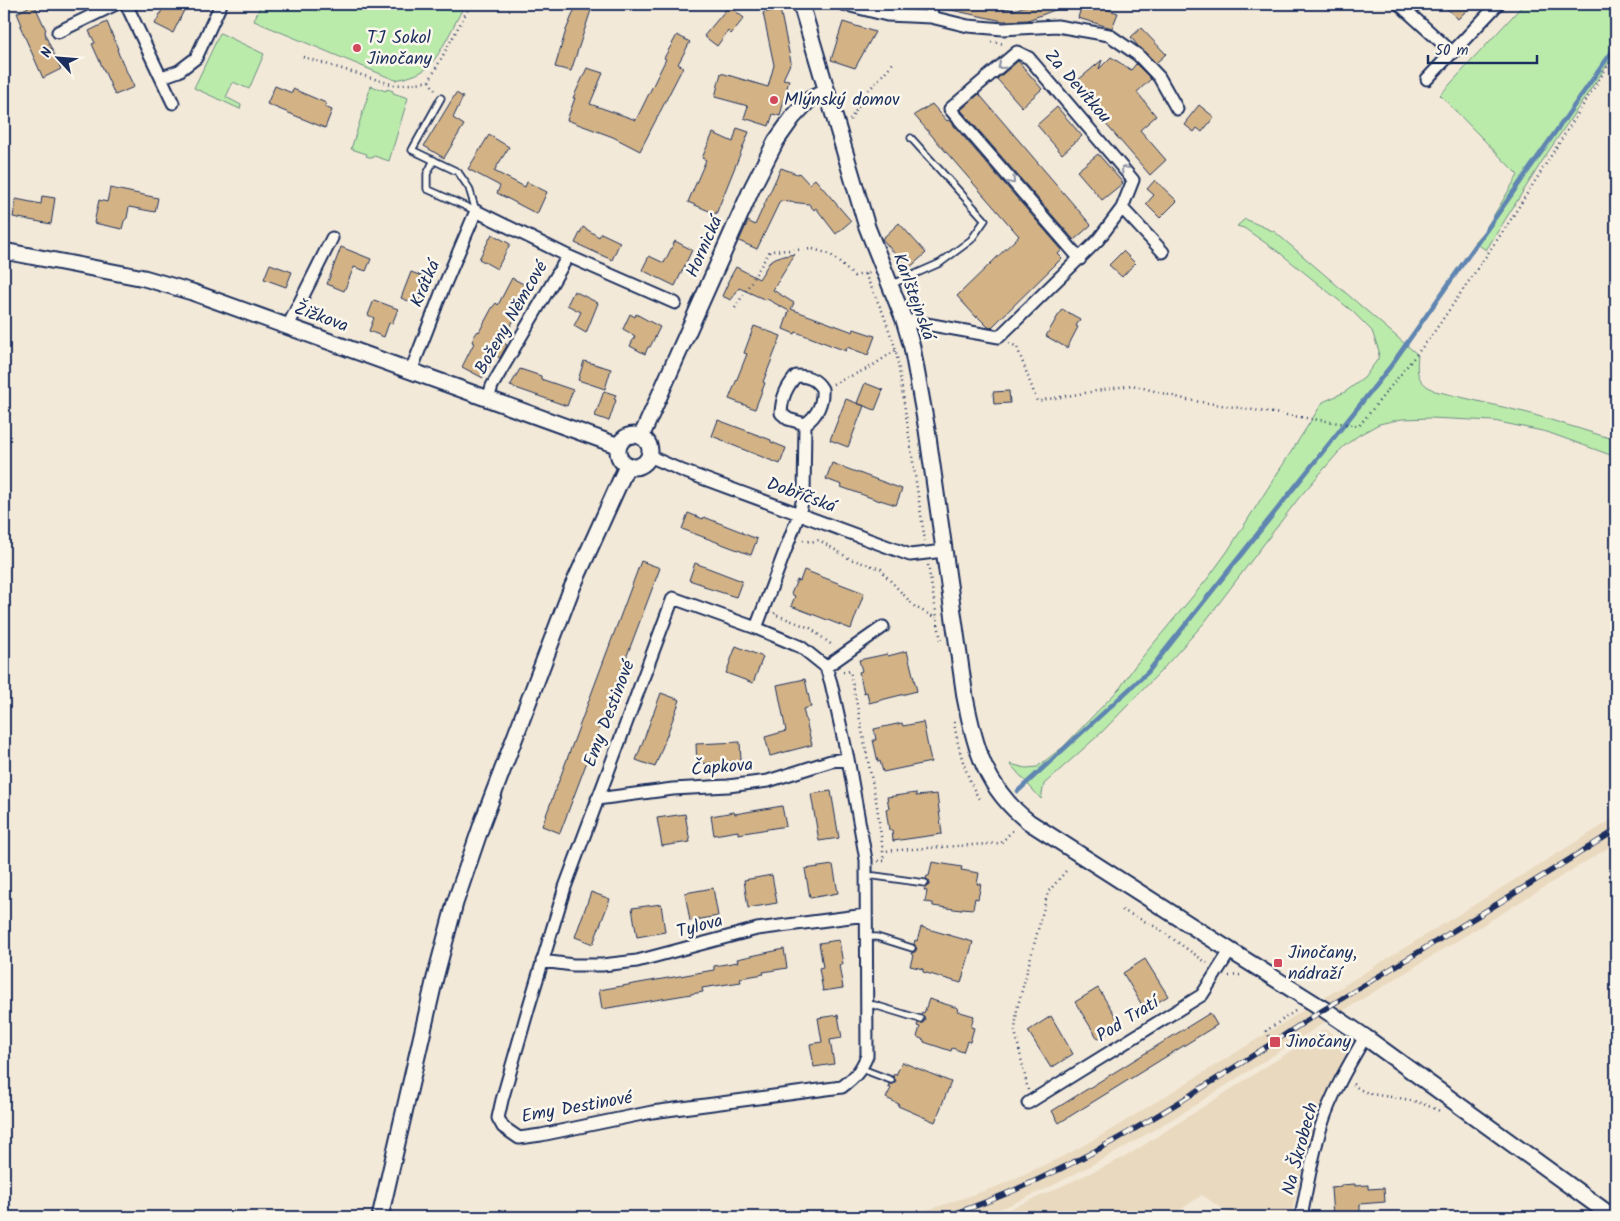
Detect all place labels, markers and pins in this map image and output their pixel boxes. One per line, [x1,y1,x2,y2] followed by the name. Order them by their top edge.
[367,24,433,74] place label: TJ Sokol Jinočany
[351,42,363,54] marker: TJ Sokol Jinočany
[784,86,900,115] place label: Mlýnský domov
[768,94,780,106] marker: Mlýnský domov
[1288,939,1357,989] place label: Jinočany, nádraží
[1272,957,1284,969] marker: Jinočany, nádraží
[1286,1028,1352,1057] place label: Jinočany
[1268,1035,1282,1049] marker: Jinočany

